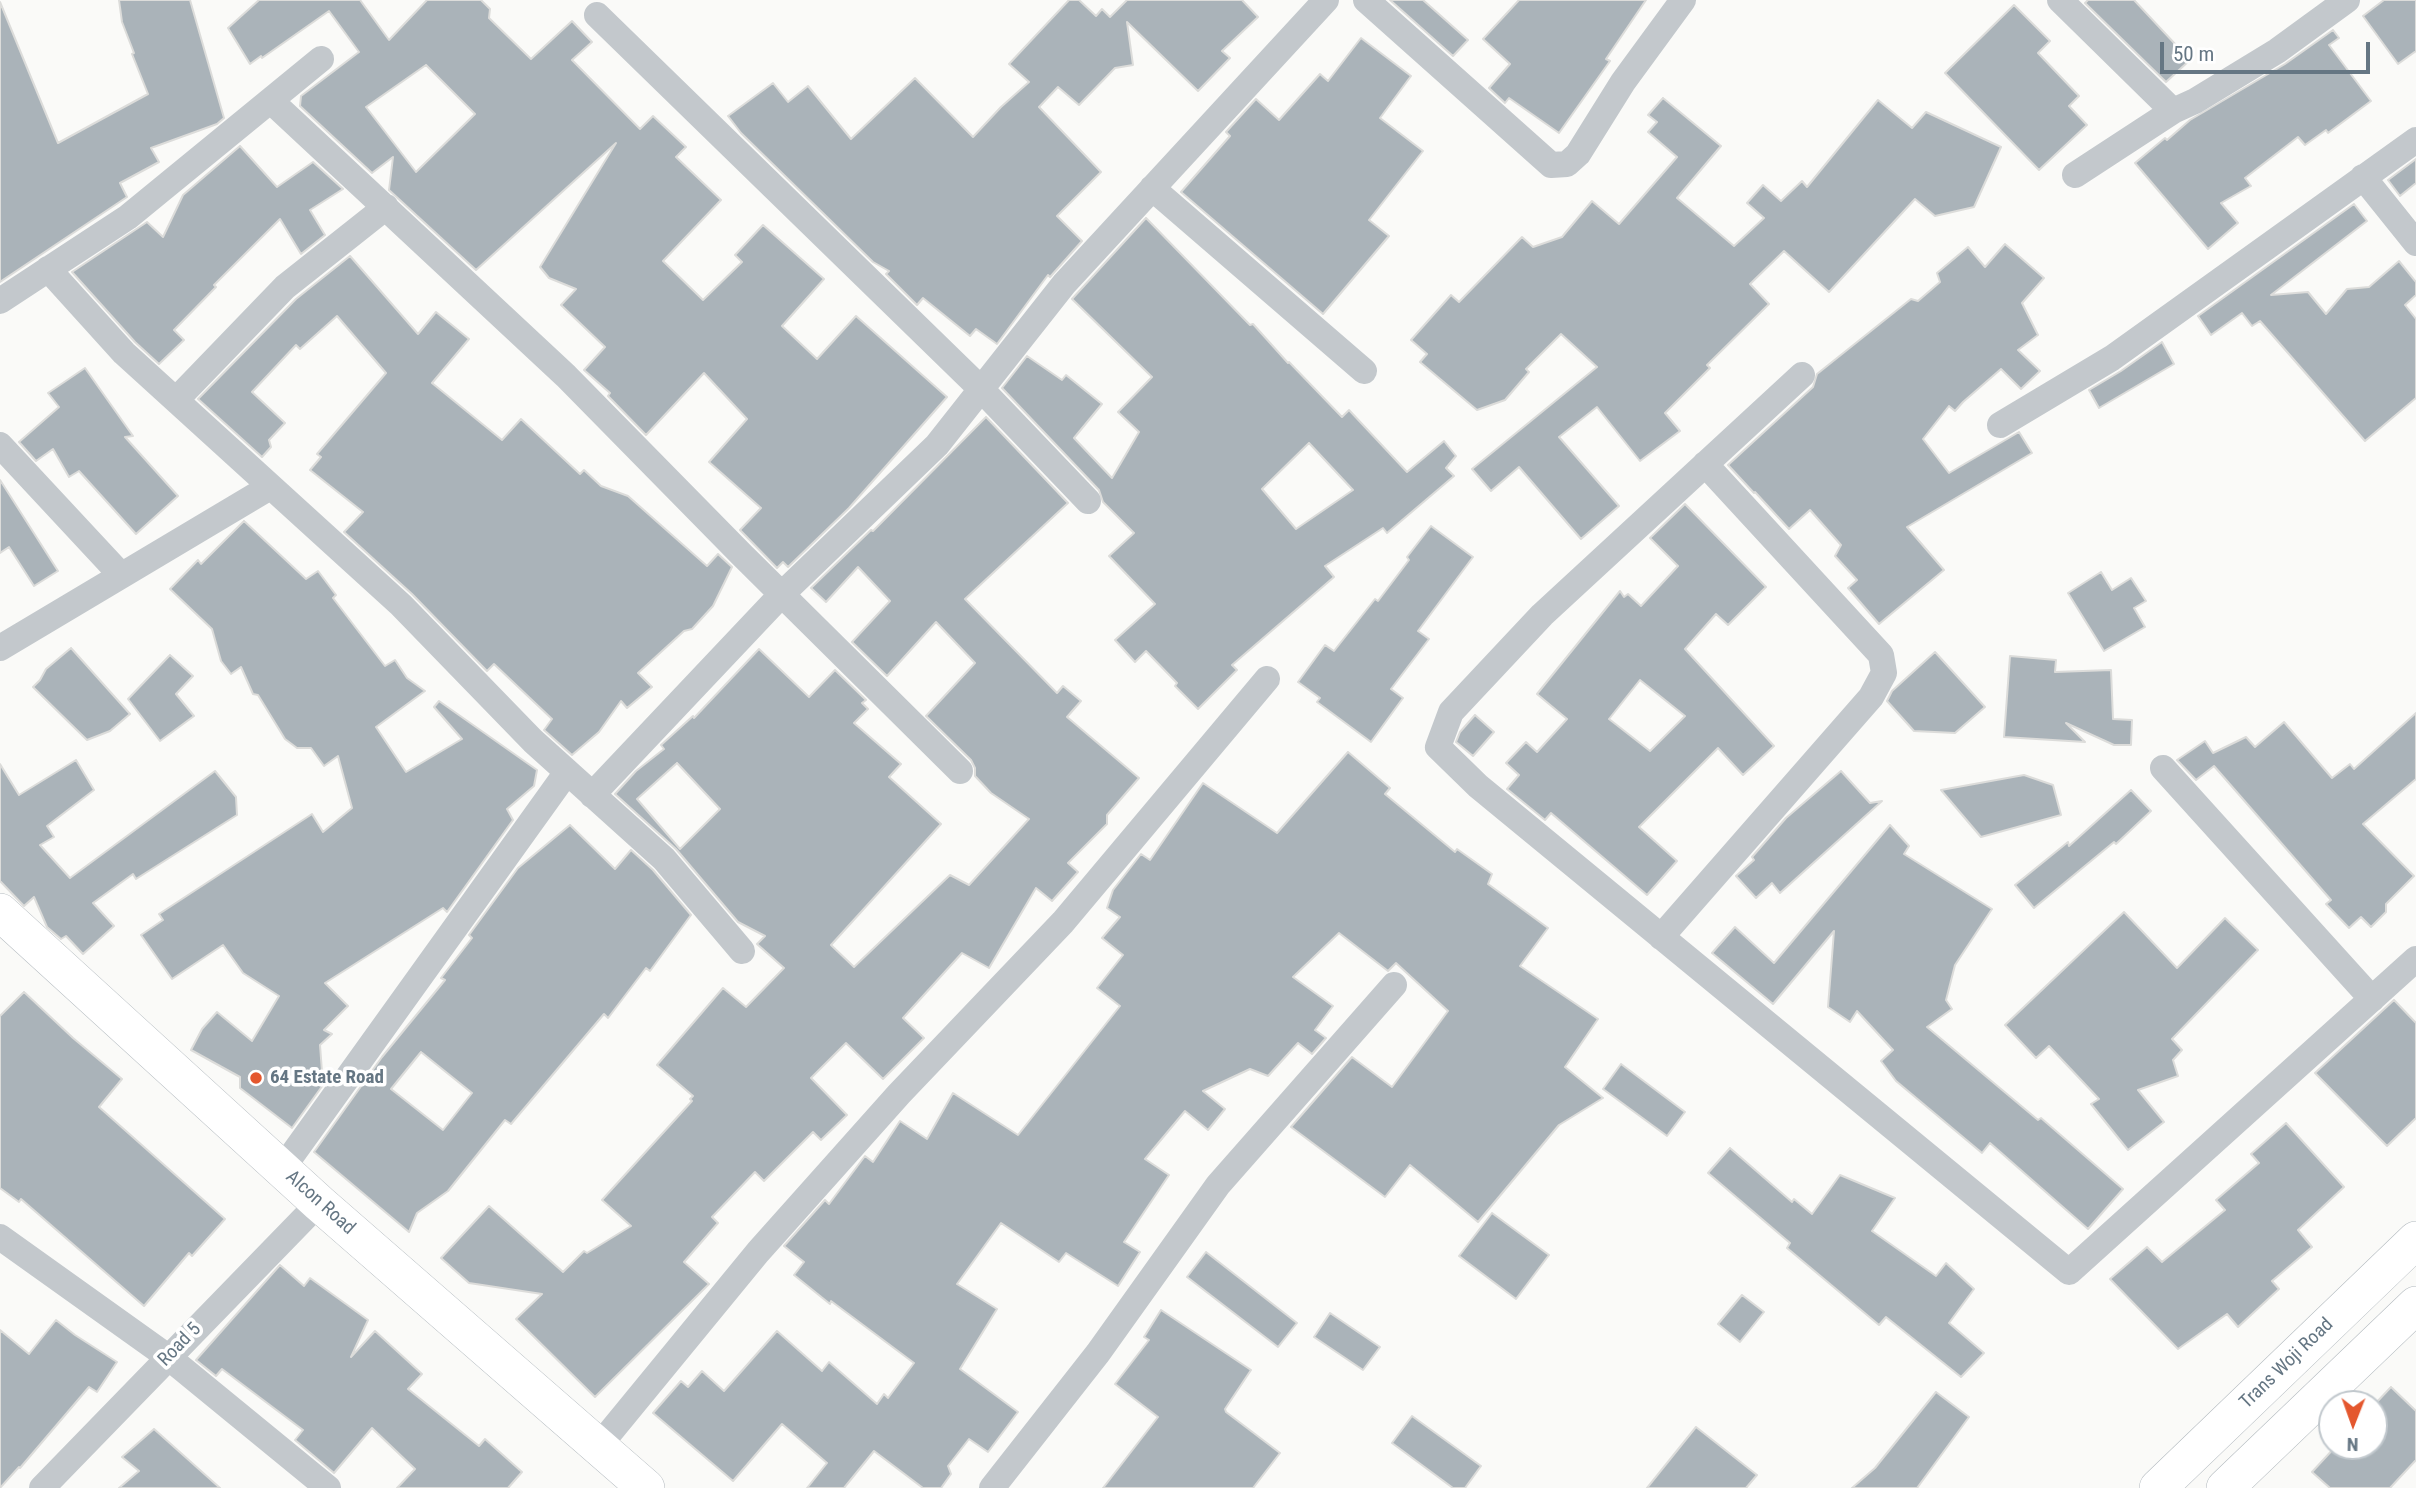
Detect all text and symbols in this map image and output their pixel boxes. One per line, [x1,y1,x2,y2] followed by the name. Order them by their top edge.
[2164,28,2374,72] scale bar
[2173,42,2214,66] text: 50 m
[270,1067,384,1089] place label: 64 Estate Road
[248,1070,264,1086] marker: 64 Estate Road
[281,1166,359,1240] street label: Alcon Road
[2236,1314,2338,1414] street label: Trans Woji Road
[154,1318,206,1372] street label: Road 5
[2318,1390,2388,1460] north arrow
[2347,1433,2359,1456] text: N

